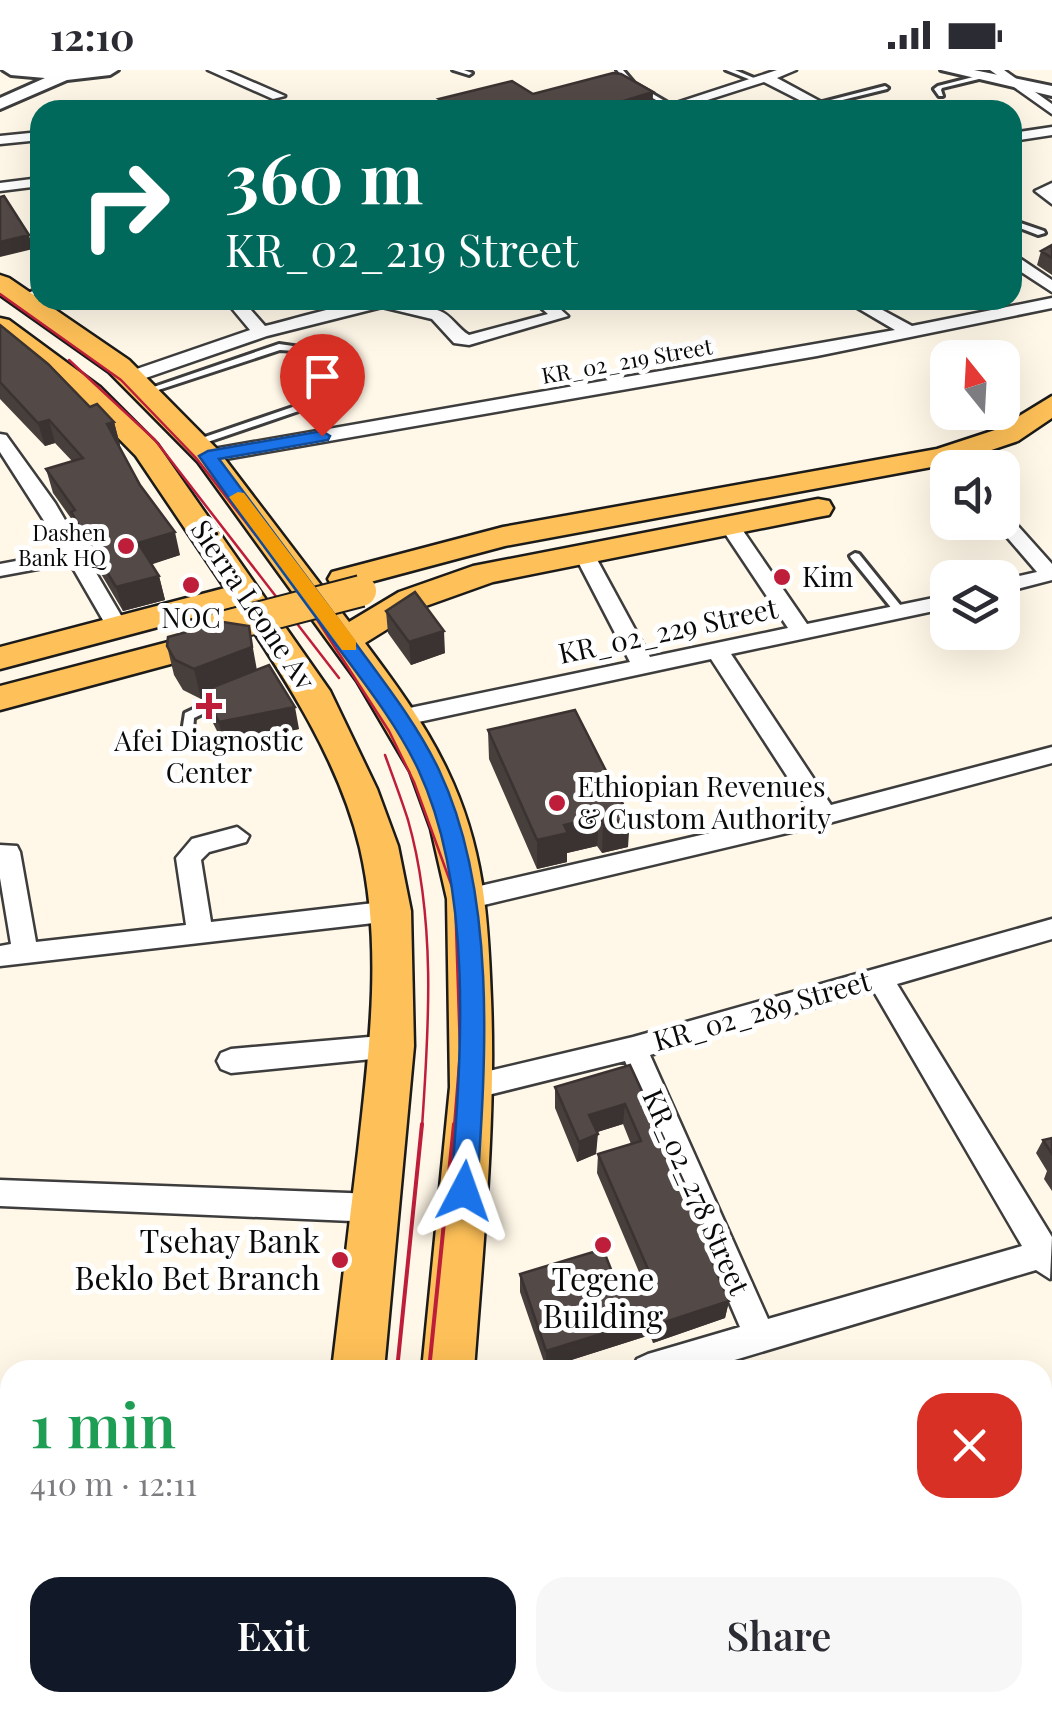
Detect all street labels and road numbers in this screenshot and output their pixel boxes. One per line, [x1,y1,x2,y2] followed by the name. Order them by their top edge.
[539,330,716,390] street label: KR_02_219 Street
[184,512,325,697] street label: Sierra Leone Av
[555,588,782,671] street label: KR_02_229 Street
[649,961,875,1058] street label: KR_02_289 Street
[635,1083,760,1301] street label: KR_02_278 Street

